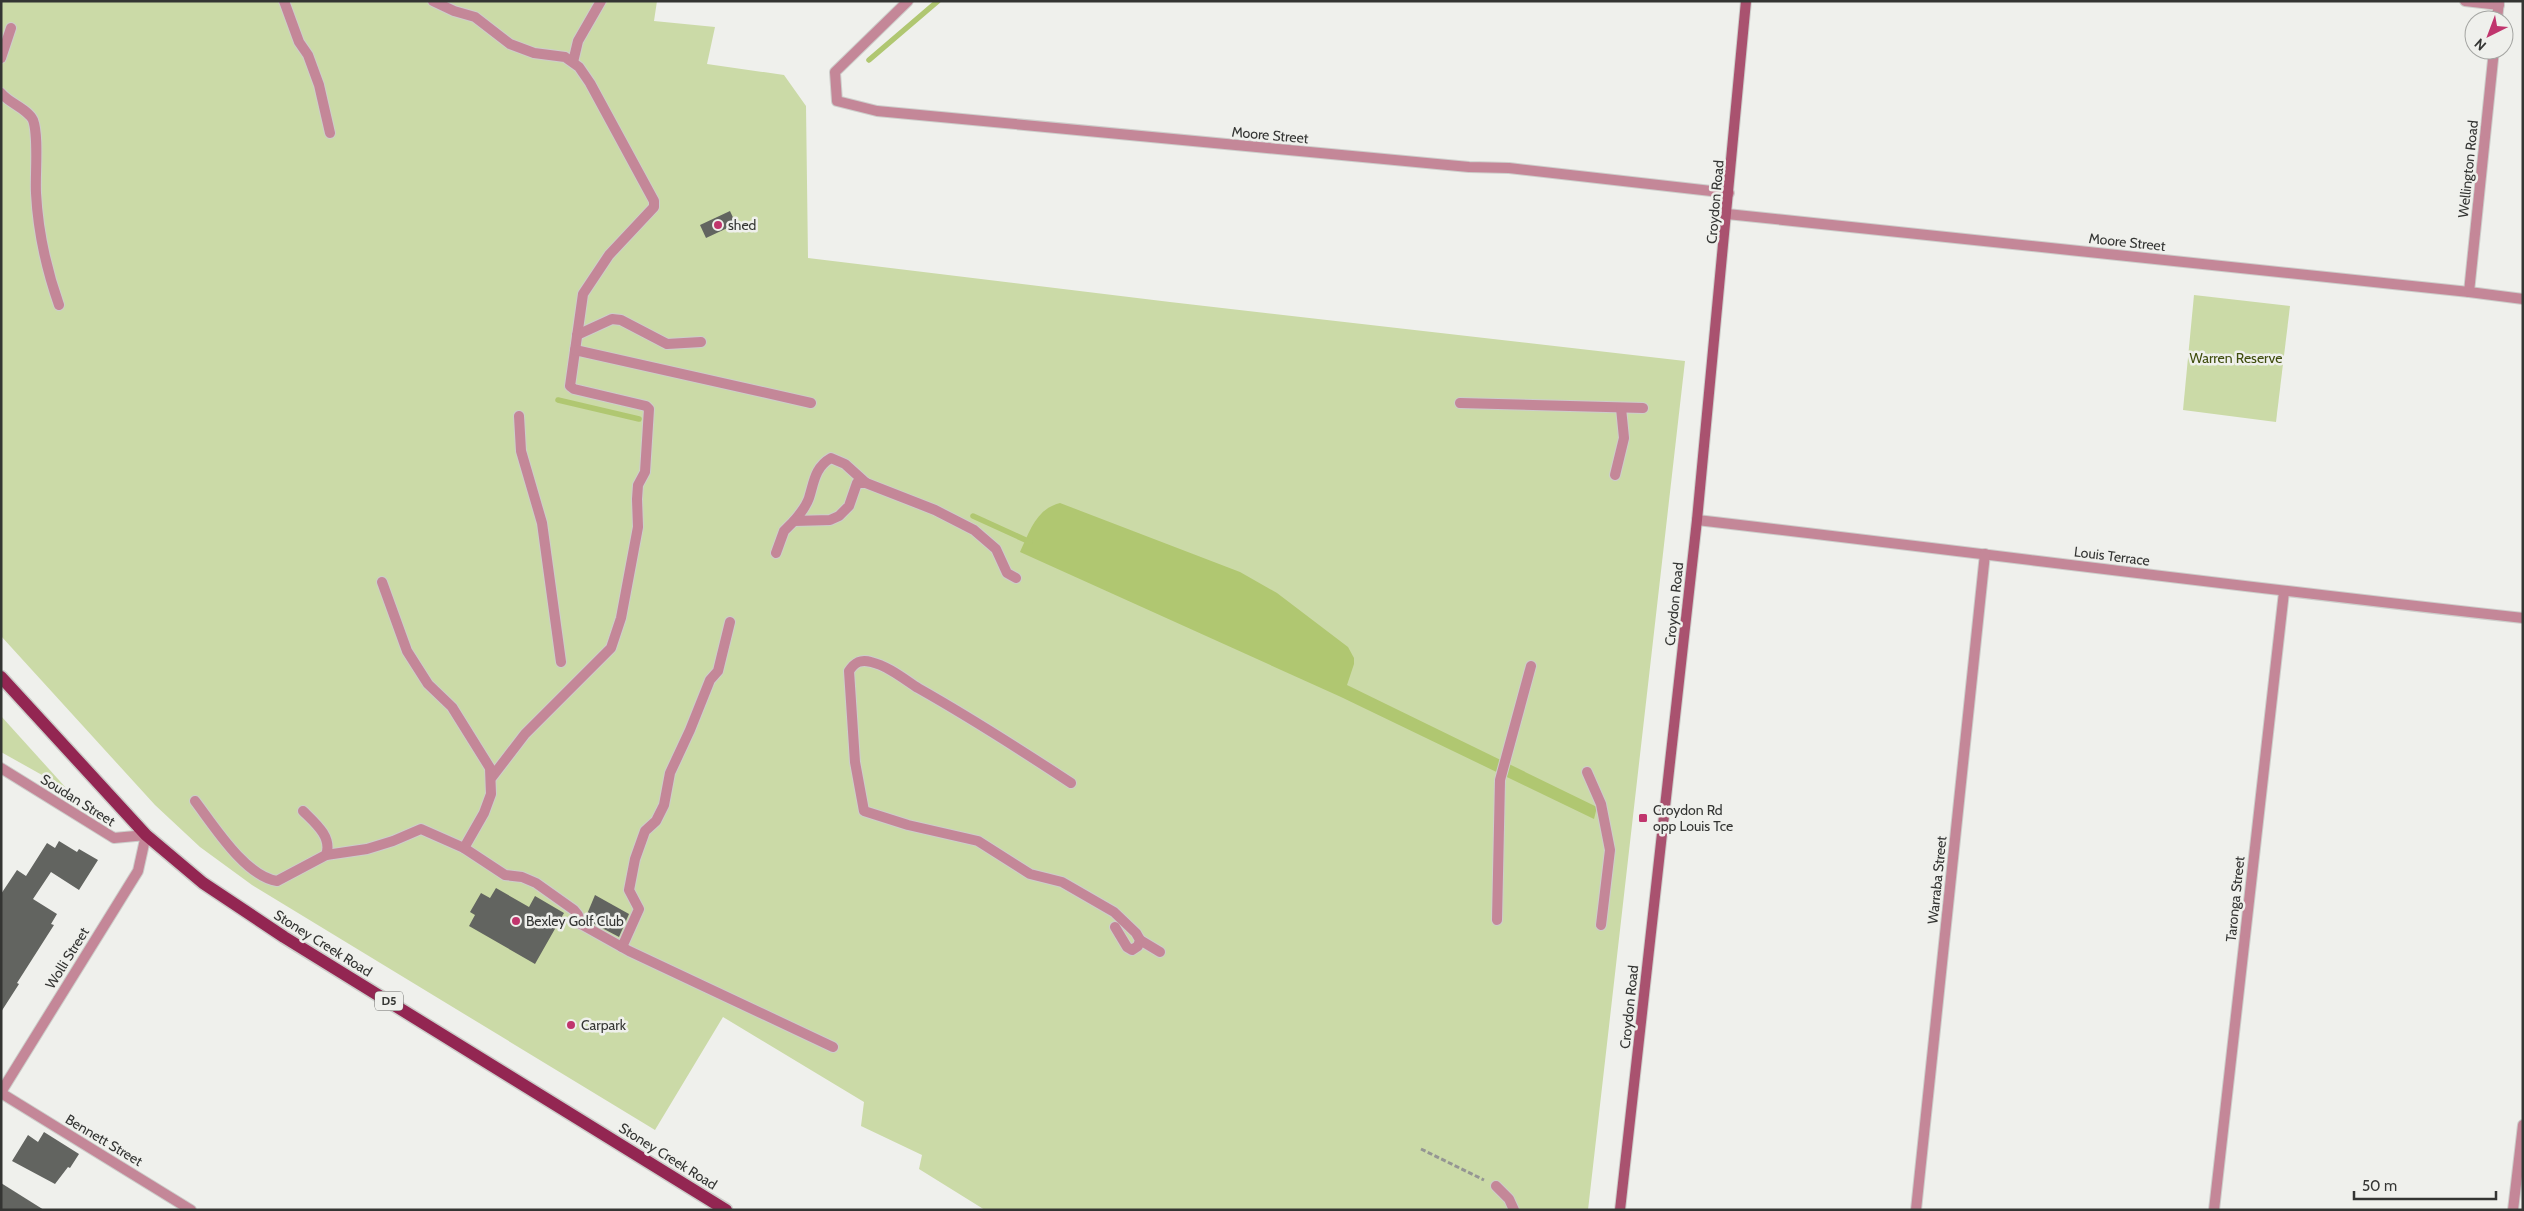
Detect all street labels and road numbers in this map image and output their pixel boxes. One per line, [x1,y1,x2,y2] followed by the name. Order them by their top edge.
[2454,119,2482,219] street label: Wellington Road
[1231,123,1309,147] street label: Moore Street
[1702,159,1728,245] street label: Croydon Road
[2088,229,2167,255] street label: Moore Street
[2073,542,2151,570] street label: Louis Terrace
[1661,561,1687,647] street label: Croydon Road
[37,770,119,830] street label: Soudan Street
[1923,835,1951,925] street label: Warraba Street
[2222,855,2248,943] street label: Taronga Street
[271,906,375,980] street label: Stoney Creek Road
[41,924,93,992] street label: Wolli Street
[1616,964,1642,1050] street label: Croydon Road
[375,991,403,1010] road number: D5
[62,1110,146,1170] street label: Bennett Street
[616,1119,720,1193] street label: Stoney Creek Road

